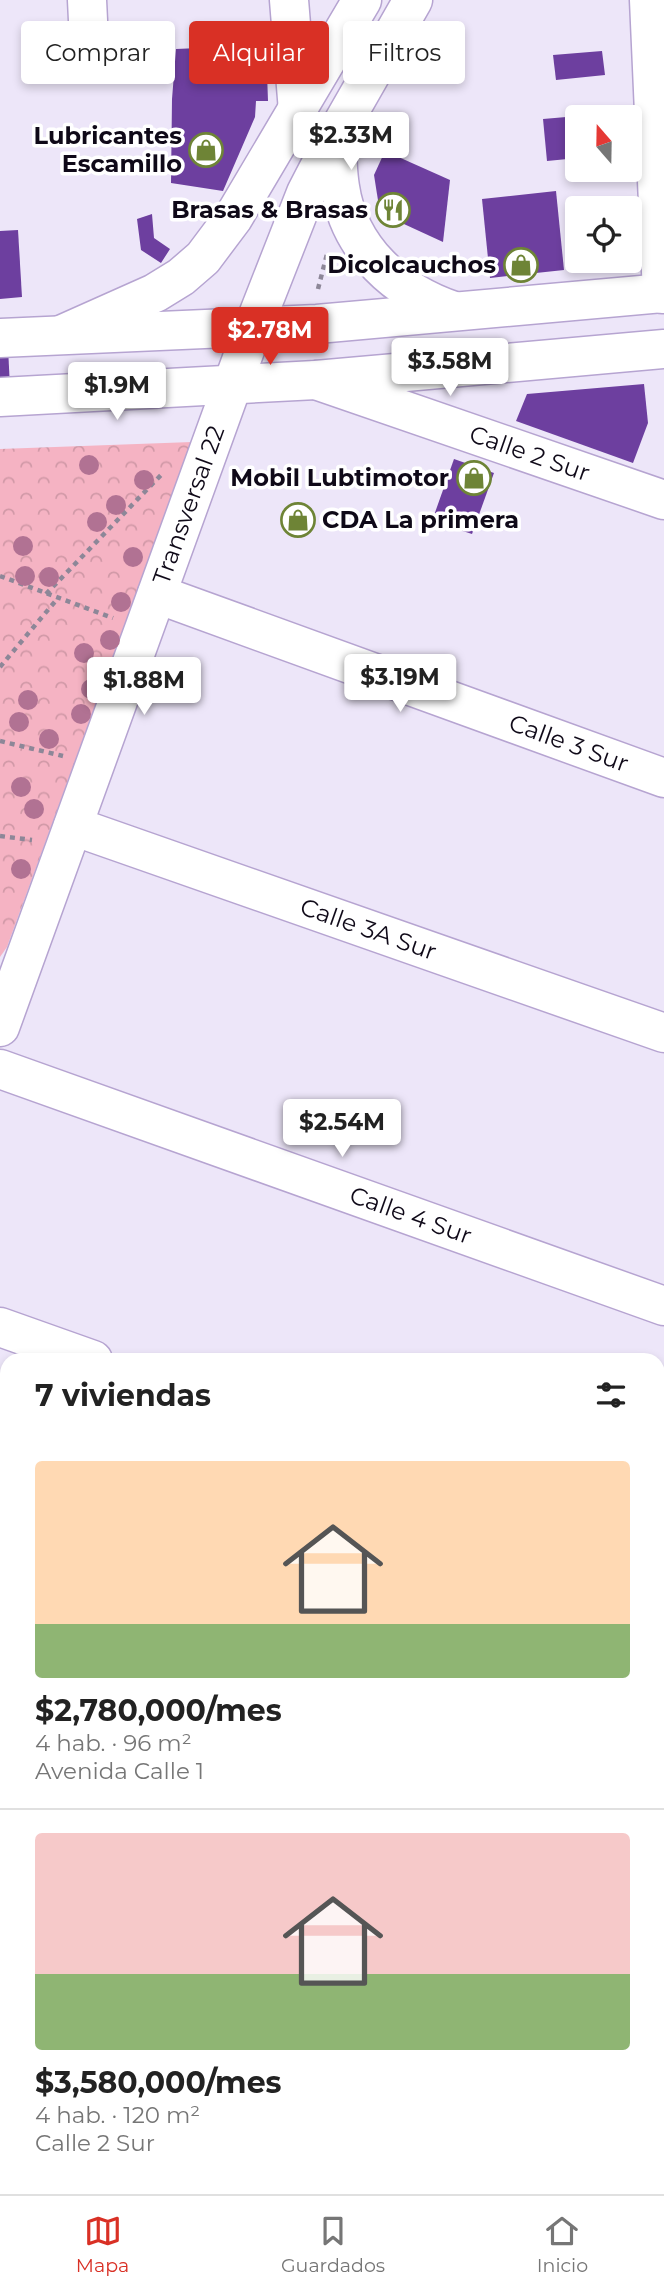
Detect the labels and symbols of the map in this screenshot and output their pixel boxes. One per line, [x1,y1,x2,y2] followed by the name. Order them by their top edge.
[565,105,642,182] north arrow
[294,113,408,172] pin: $2.33M
[34,121,182,178] place label: Lubricantes Escamillo
[187,131,225,169] shop icon: Lubricantes Escamillo
[374,191,412,229] restaurant icon: Brasas & Brasas
[171,195,368,224] place label: Brasas & Brasas
[502,246,540,284] shop icon: Dicolcauchos
[327,250,496,279] place label: Dicolcauchos
[213,308,327,367] pin: $2.78M
[393,338,507,398] pin: $3.58M
[68,362,166,422] pin: $1.9M
[466,419,594,487] street label: Calle 2 Sur
[146,422,230,588] street label: Transversal 22
[455,459,493,497] shop icon: Mobil Lubtimotor
[230,463,449,492] place label: Mobil Lubtimotor
[279,501,317,539] shop icon: CDA La primera
[322,505,519,534] place label: CDA La primera
[343,654,457,714] pin: $3.19M
[87,658,201,717] pin: $1.88M
[505,708,633,778] street label: Calle 3 Sur
[297,892,441,966] street label: Calle 3A Sur
[285,1100,399,1159] pin: $2.54M
[346,1180,476,1250] street label: Calle 4 Sur

